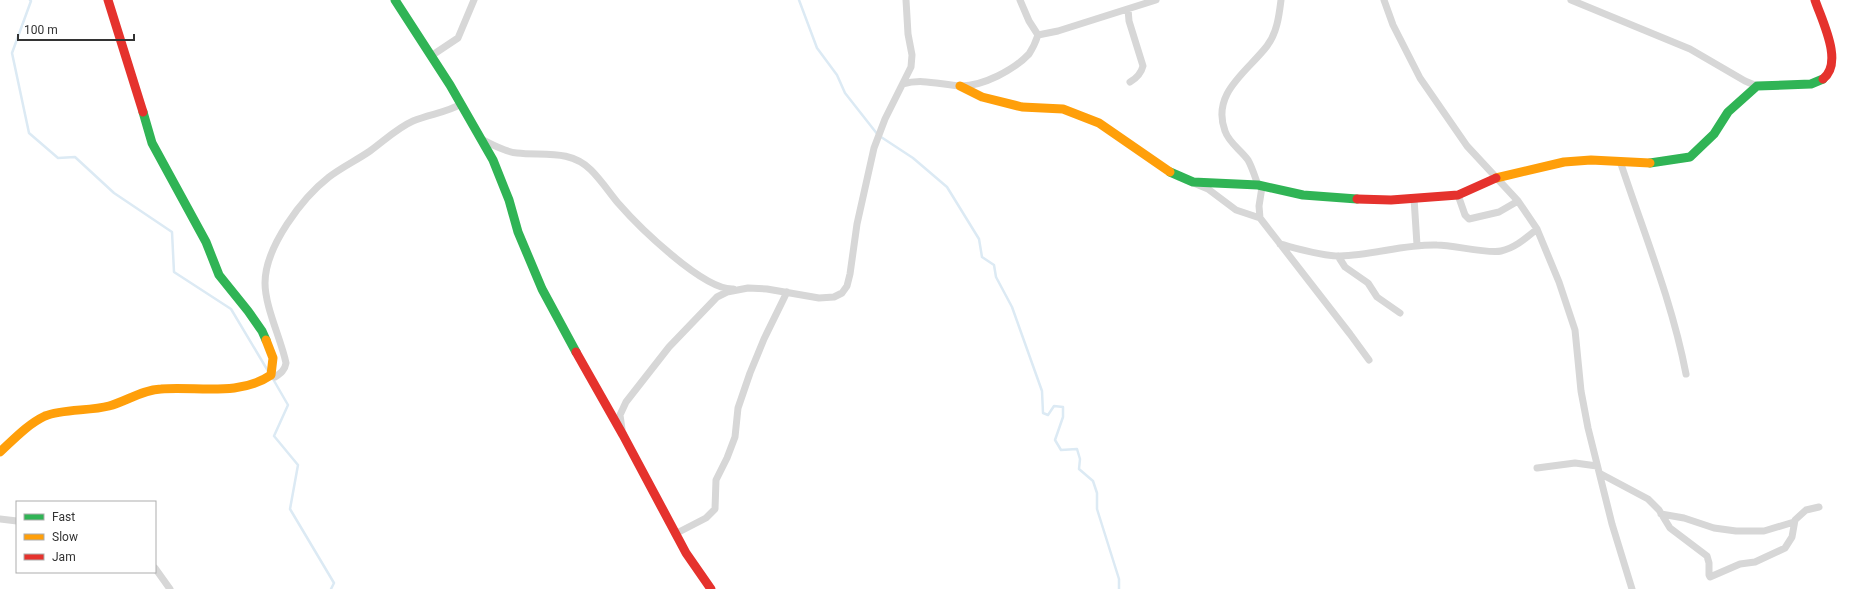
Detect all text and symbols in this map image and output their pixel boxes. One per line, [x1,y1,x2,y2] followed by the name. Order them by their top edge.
[18,16,134,42] scale bar
[24,23,58,37] text: 100 m
[16,501,156,573] legend
[52,510,75,524] text: Fast
[52,530,78,544] text: Slow
[52,550,76,564] text: Jam

